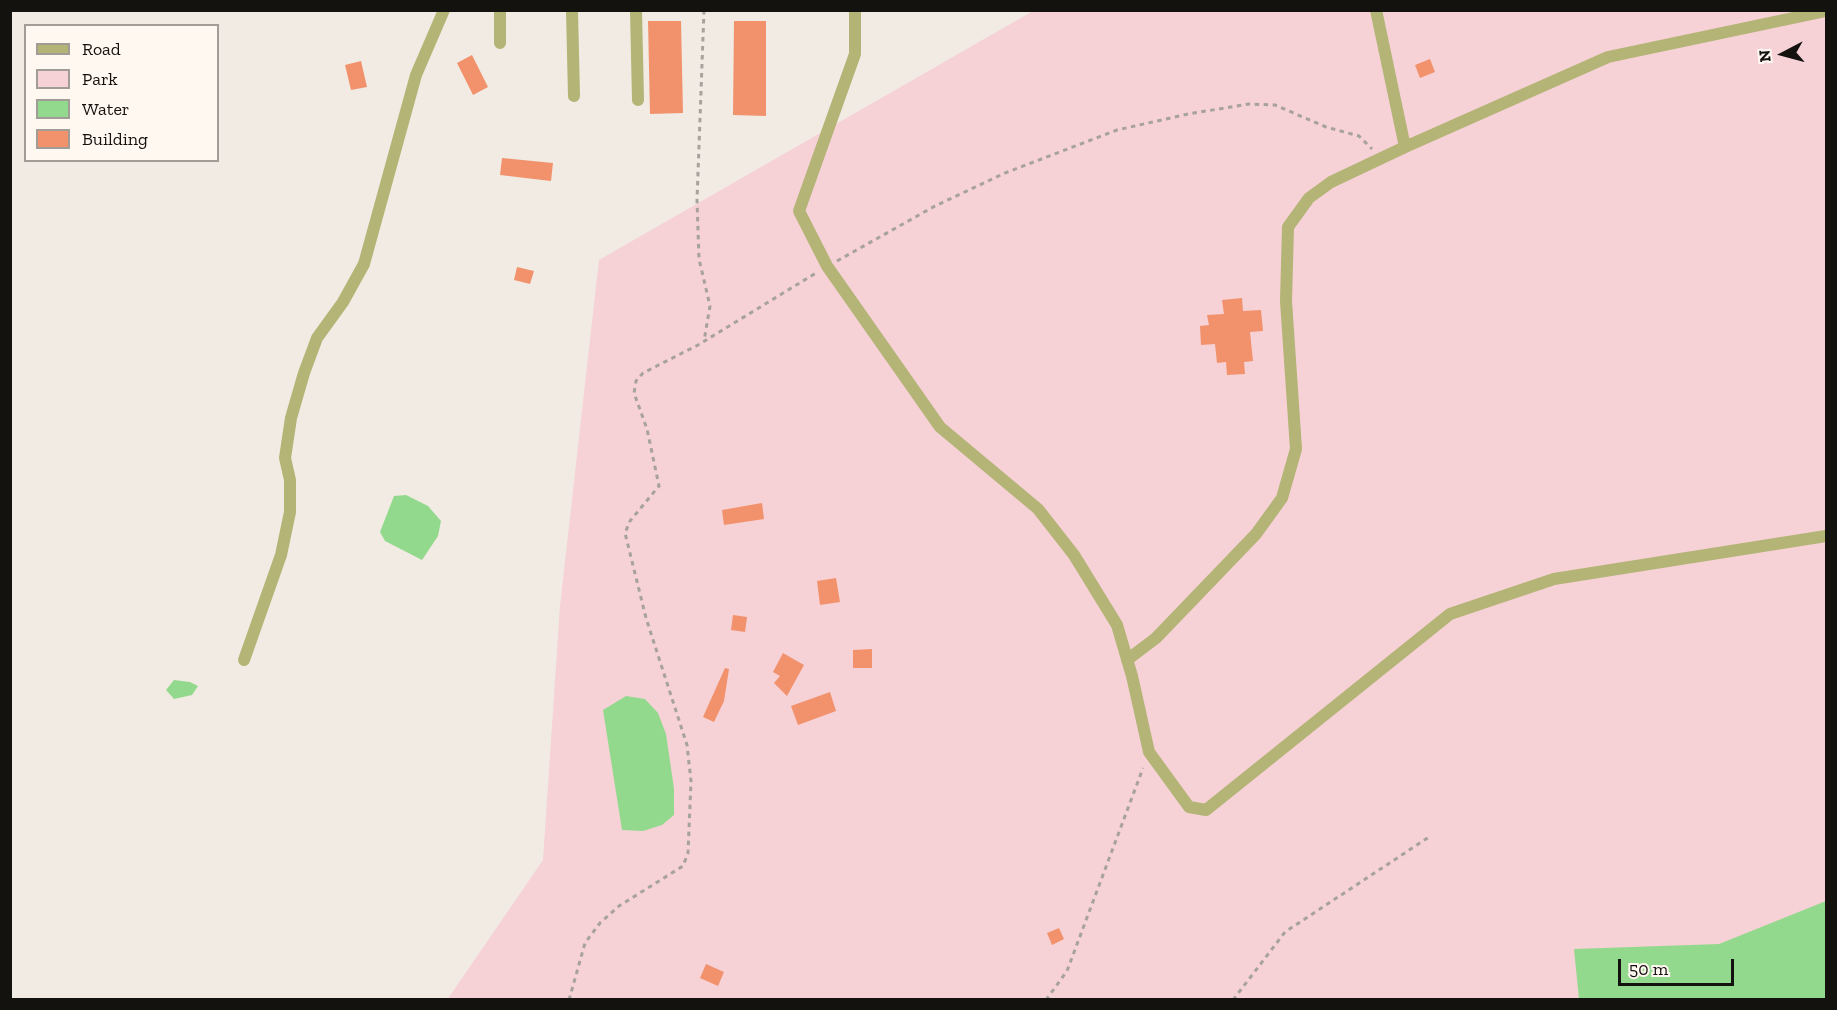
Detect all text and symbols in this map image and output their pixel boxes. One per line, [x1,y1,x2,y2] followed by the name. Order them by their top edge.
[24,24,219,162] legend
[1753,24,1813,84] north arrow
[82,38,121,60] text: Road
[1755,49,1775,63] text: N
[82,68,118,90] text: Park
[82,98,129,120] text: Water
[82,128,148,150] text: Building
[1621,947,1736,985] scale bar
[1629,958,1668,980] text: 50 m

